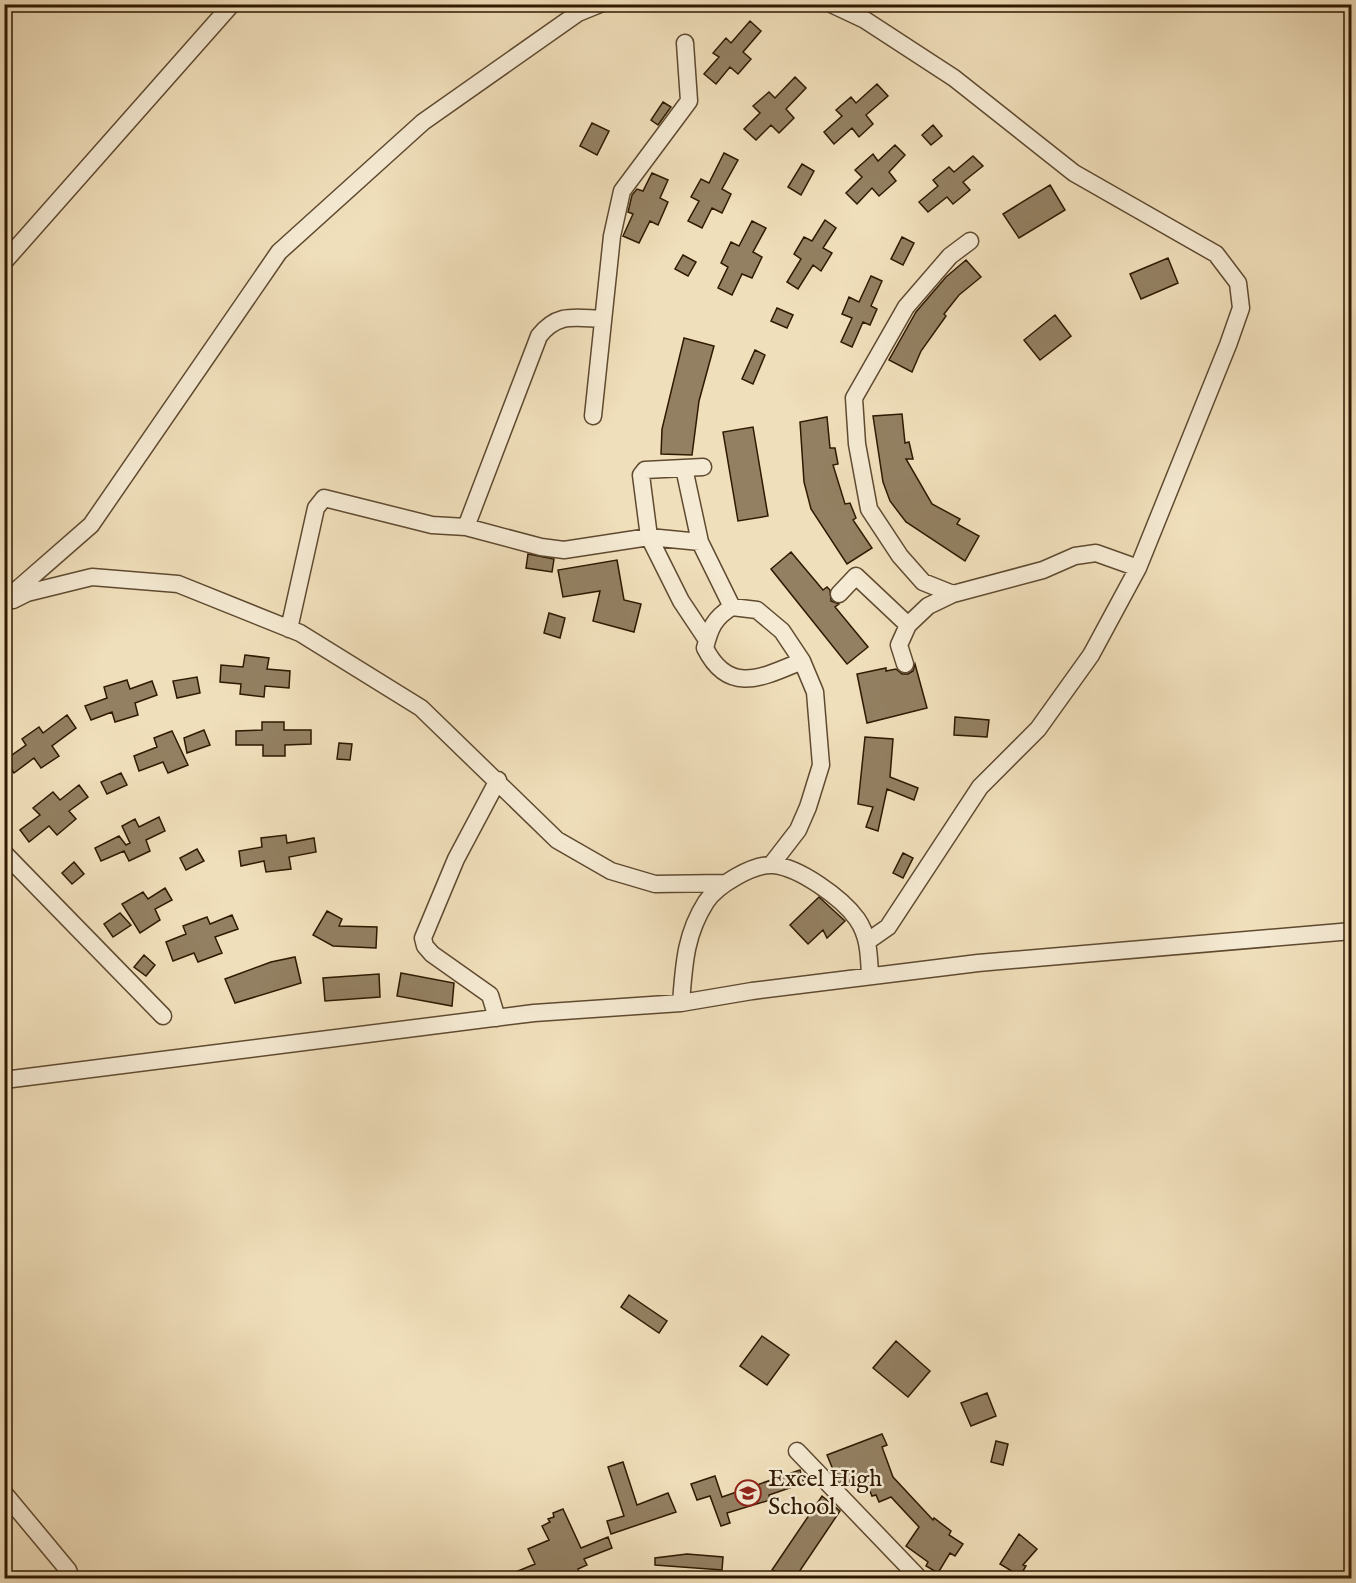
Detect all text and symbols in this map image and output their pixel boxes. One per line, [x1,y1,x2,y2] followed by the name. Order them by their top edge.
[768,1464,882,1523] place label: Excel High School
[733,1478,763,1508] school or university icon: Excel High School

